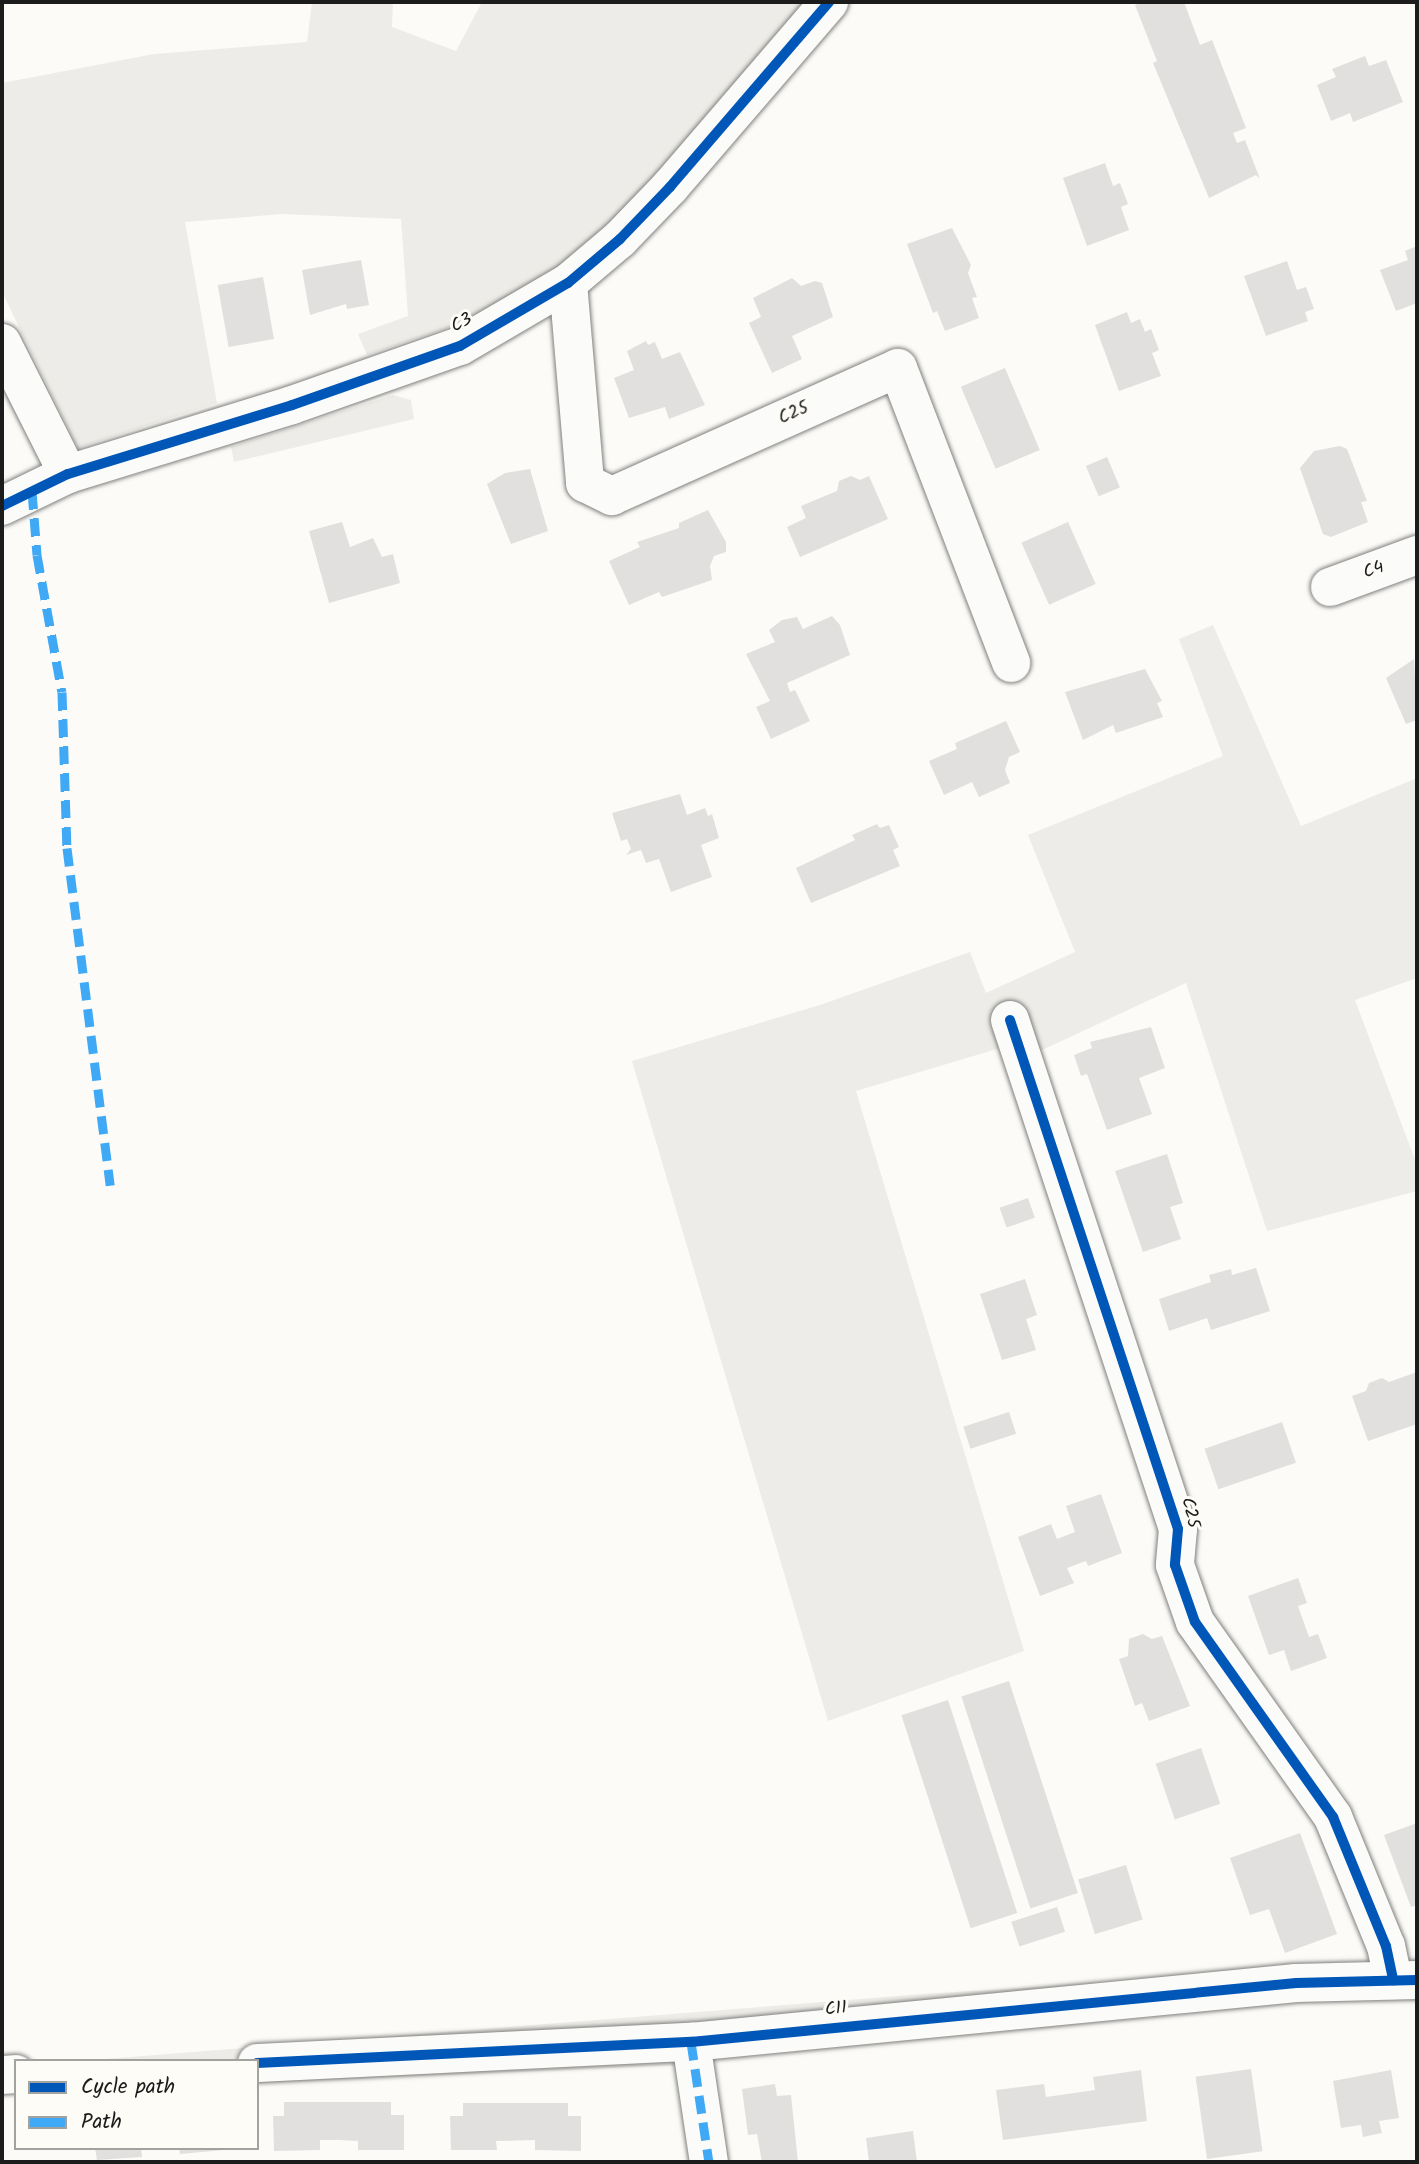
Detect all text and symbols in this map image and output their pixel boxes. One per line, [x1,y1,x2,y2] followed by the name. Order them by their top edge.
[448,310,476,338] street label: C3
[775,398,813,430] street label: C25
[1361,557,1387,585] street label: C4
[1175,1496,1203,1530] street label: C25
[824,1998,848,2022] street label: C11
[14,2059,259,2150] legend
[81,2071,175,2104] text: Cycle path
[81,2106,122,2139] text: Path

